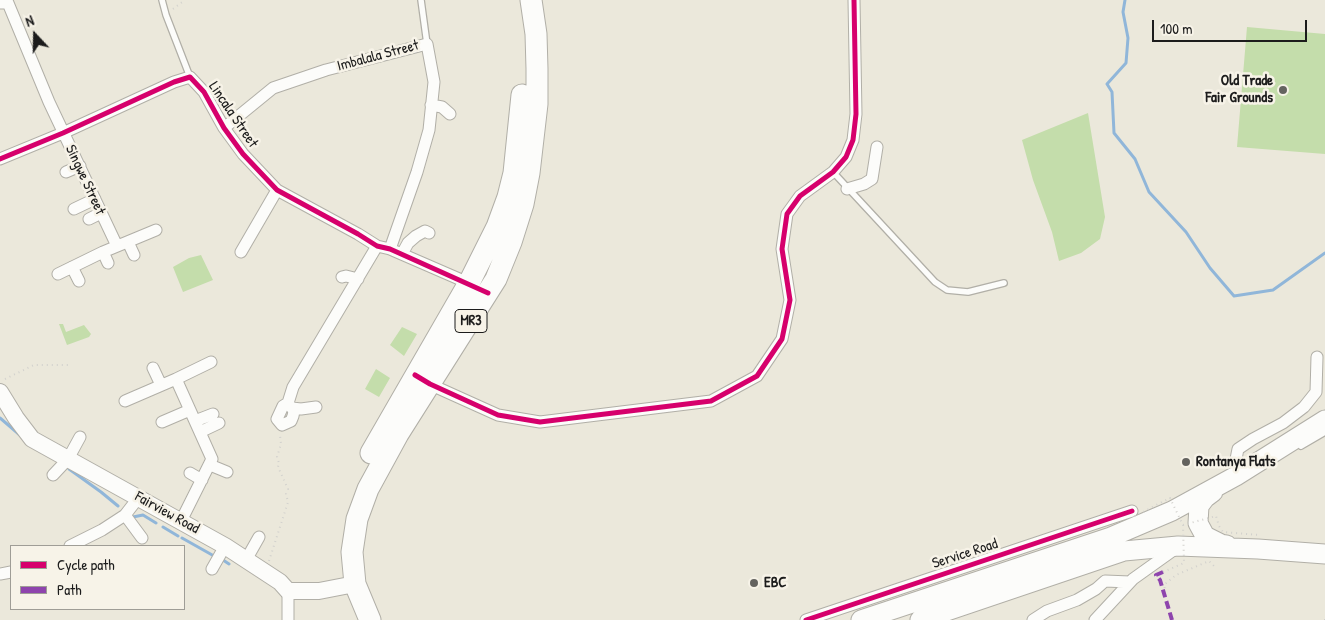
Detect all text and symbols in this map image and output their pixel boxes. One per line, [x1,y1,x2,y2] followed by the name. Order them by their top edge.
[10,10,60,60] north arrow
[23,10,36,31] text: N
[1155,10,1310,42] scale bar
[1160,18,1193,39] text: 100 m
[335,36,421,76] street label: Imbalala Street
[1205,72,1273,107] place label: Old Trade Fair Grounds
[204,79,262,151] street label: Lincala Street
[1277,84,1289,96] marker: Old Trade Fair Grounds
[61,142,109,218] street label: Singwe Street
[455,310,487,332] road number: MR3
[1196,453,1276,471] place label: Rontanya Flats
[1180,456,1192,468] marker: Rontanya Flats
[132,488,202,538] street label: Fairview Road
[930,535,1000,573] street label: Service Road
[10,545,185,610] legend
[57,554,115,575] text: Cycle path
[764,574,786,592] place label: EBC
[748,577,760,589] marker: EBC
[57,579,82,600] text: Path

